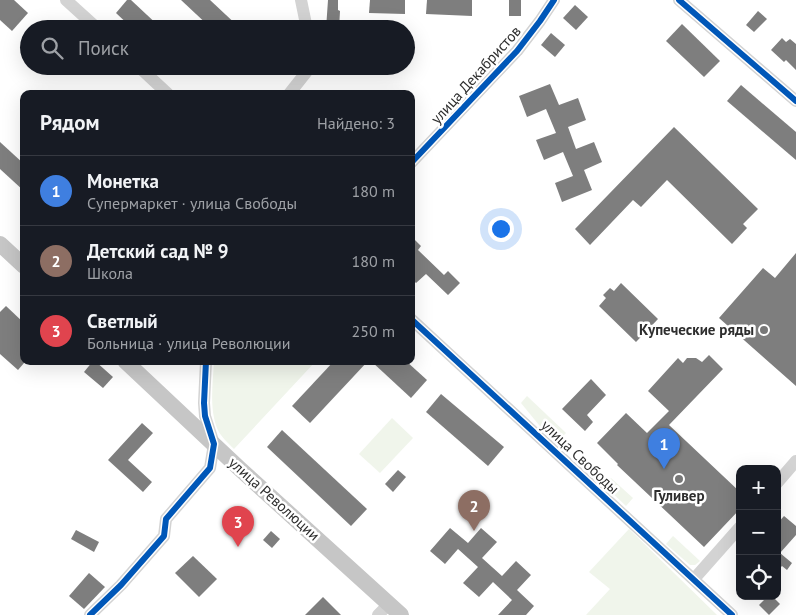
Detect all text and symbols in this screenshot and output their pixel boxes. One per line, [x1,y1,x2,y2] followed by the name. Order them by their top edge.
[20,20,415,75] search box
[426,22,525,128] street label: улица Декабристов
[38,34,66,62] icon: search
[78,36,129,60] text: Поиск
[40,109,99,136] text: Рядом
[317,113,395,133] text: Найдено: 3
[87,169,159,193] text: Монетка
[51,181,61,201] text: 1
[352,181,395,201] text: 180 m
[87,193,297,213] text: Супермаркет · улица Свободы
[488,216,514,242] your location
[87,239,229,263] text: Детский сад № 9
[51,251,61,271] text: 2
[352,251,395,271] text: 180 m
[87,263,133,283] text: Школа
[87,309,158,333] text: Светлый
[639,320,754,339] place label: Купеческие ряды
[51,321,61,341] text: 3
[352,321,395,341] text: 250 m
[758,324,770,336] marker: Купеческие ряды
[87,333,290,353] text: Больница · улица Революции
[537,415,623,498] street label: улица Свободы
[648,428,680,469] pin: 1
[225,453,324,545] street label: улица Революции
[736,465,781,600] map controls
[736,465,781,510] button: +
[673,473,685,485] marker: Гуливер
[653,486,705,505] place label: Гуливер
[458,490,490,531] pin: 2
[222,506,254,547] pin: 3
[736,510,781,555] button: −
[736,555,781,600] button: locate

